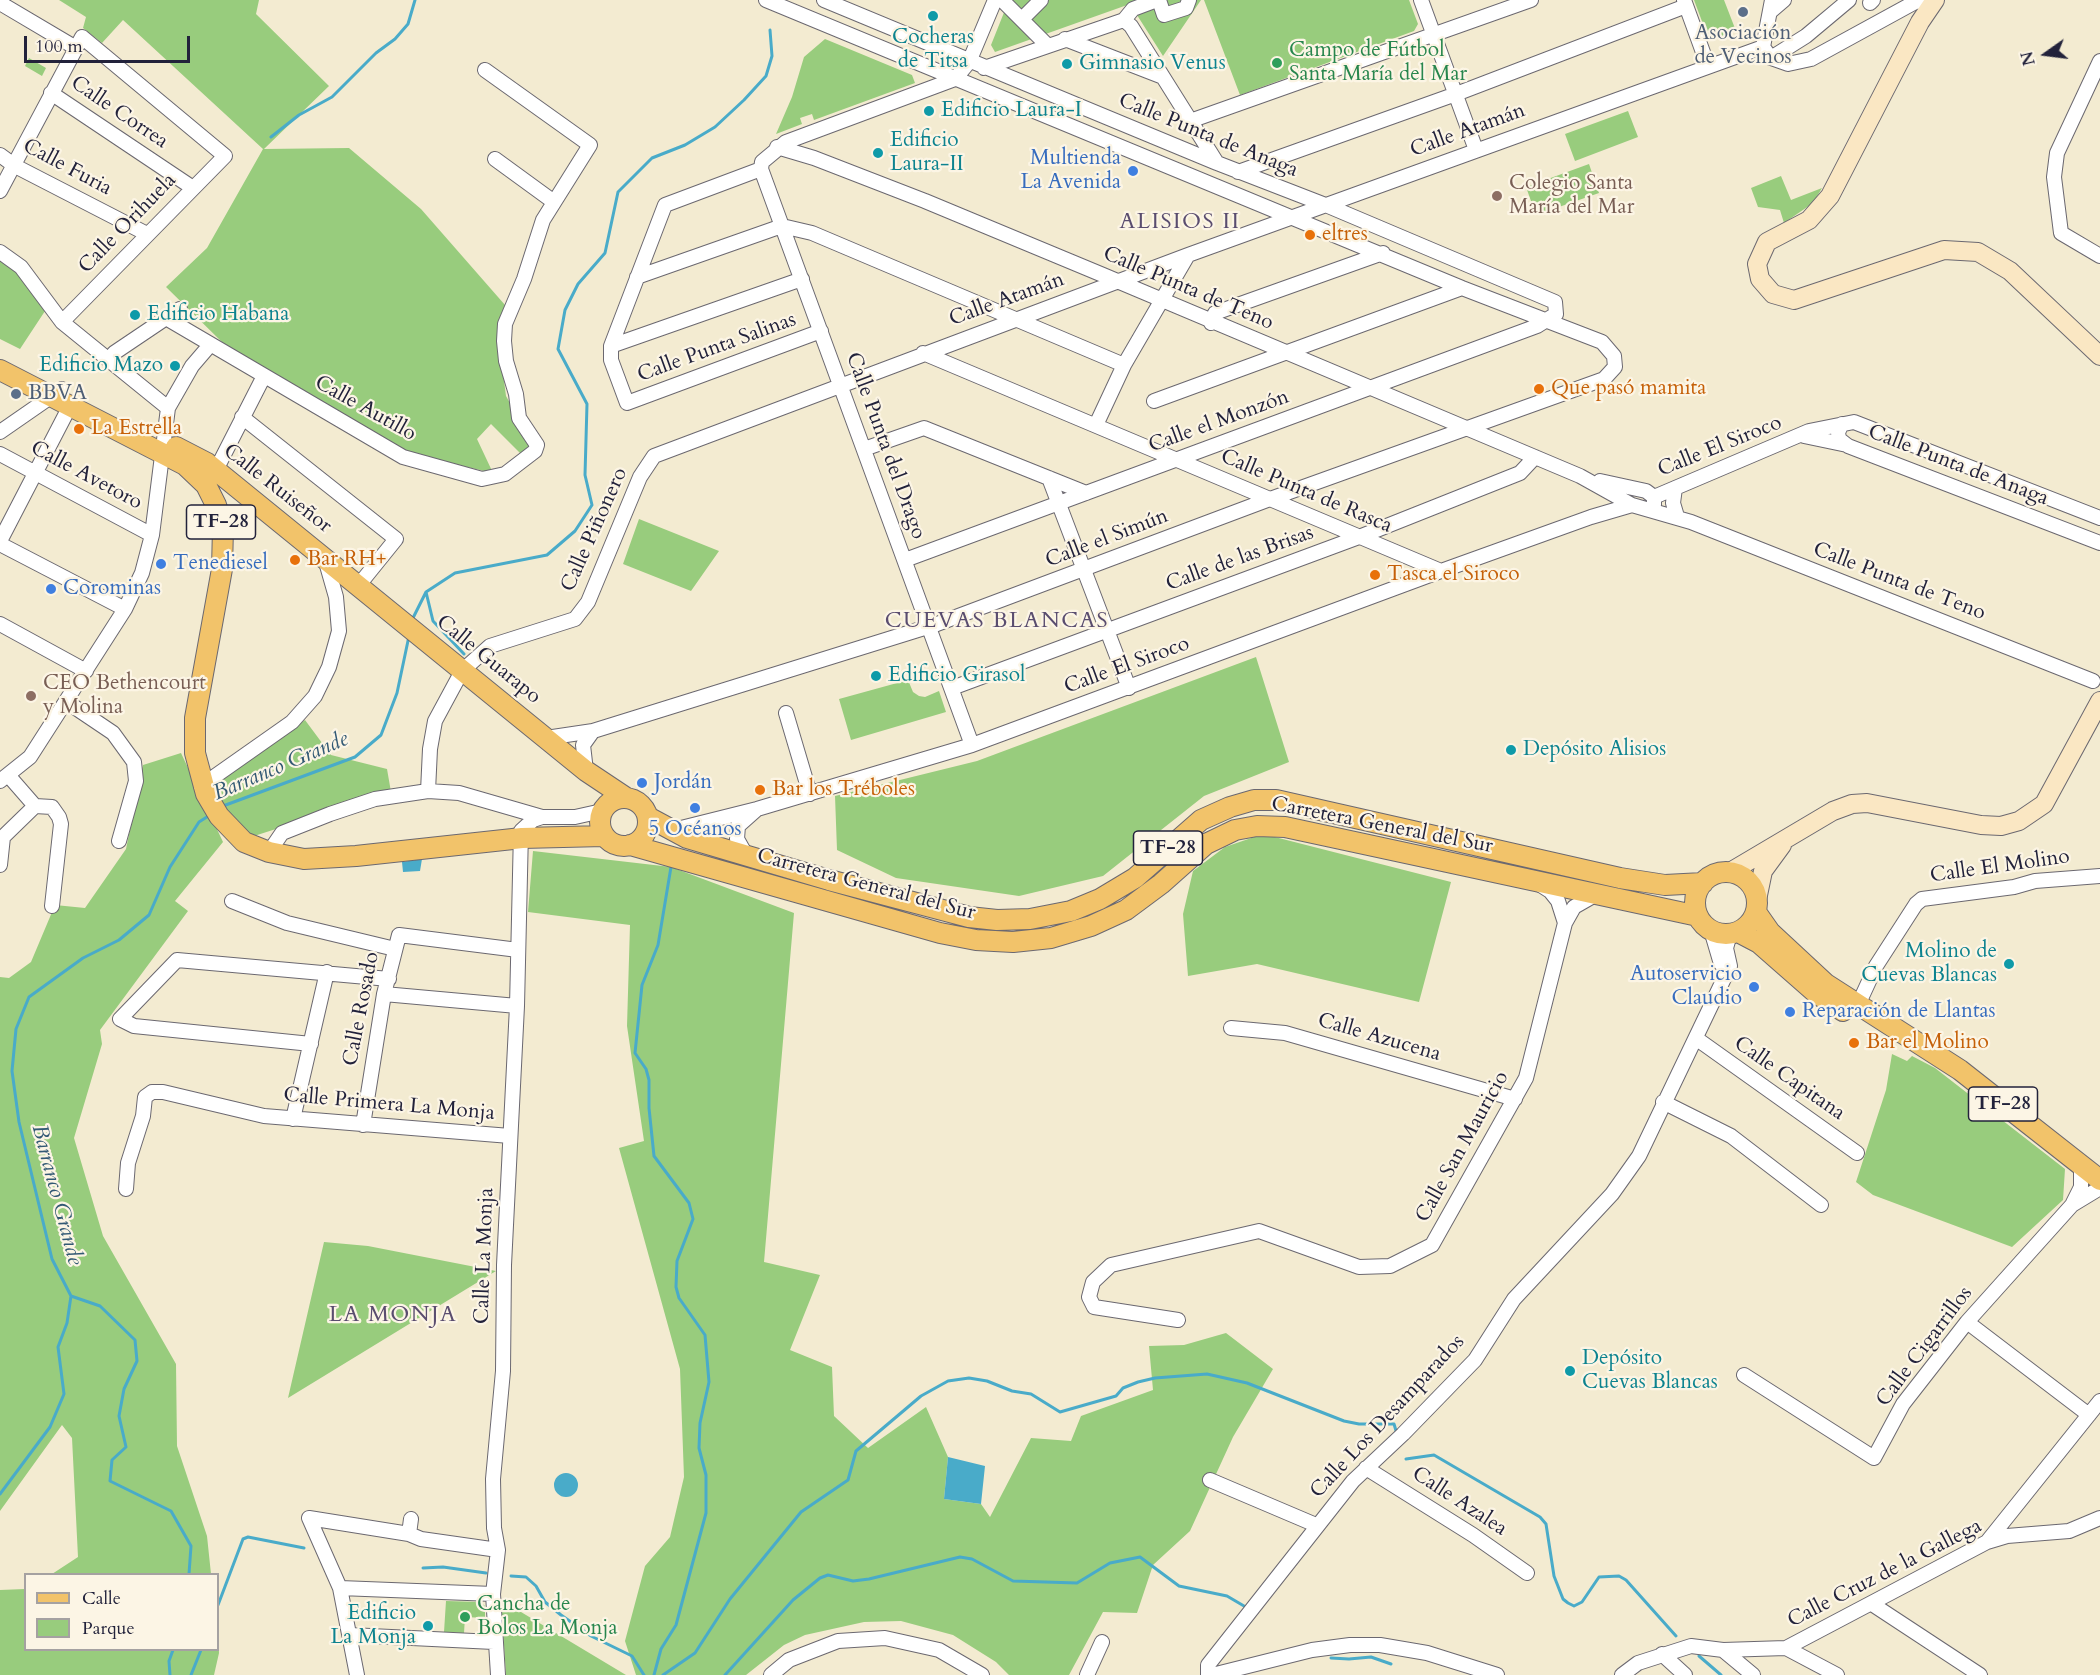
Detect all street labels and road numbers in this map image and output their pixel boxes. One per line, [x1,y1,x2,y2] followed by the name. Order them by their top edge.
[65,71,173,155] street label: Calle Correa
[1115,88,1301,184] street label: Calle Punta de Anaga
[1407,99,1529,163] street label: Calle Atamán
[18,134,116,202] street label: Calle Furia
[74,169,182,279] street label: Calle Orihuela
[1099,242,1277,336] street label: Calle Punta de Teno
[946,268,1068,332] street label: Calle Atamán
[634,308,800,388] street label: Calle Punta Salinas
[839,349,931,543] street label: Calle Punta del Drago
[310,371,420,447] street label: Calle Autillo
[1146,385,1292,459] street label: Calle el Monzón
[1654,411,1786,483] street label: Calle El Siroco
[1864,420,2052,512] street label: Calle Punta de Anaga
[26,436,146,516] street label: Calle Avetoro
[218,439,336,539] street label: Calle Ruiseñor
[1216,444,1396,540] street label: Calle Punta de Rasca
[556,464,634,596] street label: Calle Piñonero
[1042,504,1172,574] street label: Calle el Simún
[186,505,256,539] road number: TF-28
[1163,521,1317,597] street label: Calle de las Brisas
[1809,537,1989,627] street label: Calle Punta de Teno
[431,610,545,710] street label: Calle Guarapo
[1061,632,1193,700] street label: Calle El Siroco
[1269,792,1495,860] street label: Carretera General del Sur
[1134,831,1202,865] road number: TF-28
[754,844,978,926] street label: Carretera General del Sur
[1929,845,2071,889] street label: Calle El Molino
[339,950,385,1068] street label: Calle Rosado
[1315,1008,1443,1068] street label: Calle Azucena
[1729,1031,1849,1127] street label: Calle Capitana
[1411,1067,1515,1227] street label: Calle San Mauricio
[282,1083,496,1127] street label: Calle Primera La Monja
[1968,1087,2038,1121] road number: TF-28
[470,1187,500,1325] street label: Calle La Monja
[1872,1282,1978,1412] street label: Calle Cigarrillos
[1306,1330,1470,1504] street label: Calle Los Desamparados
[1407,1462,1511,1542] street label: Calle Azalea
[1784,1514,1986,1634] street label: Calle Cruz de la Gallega

